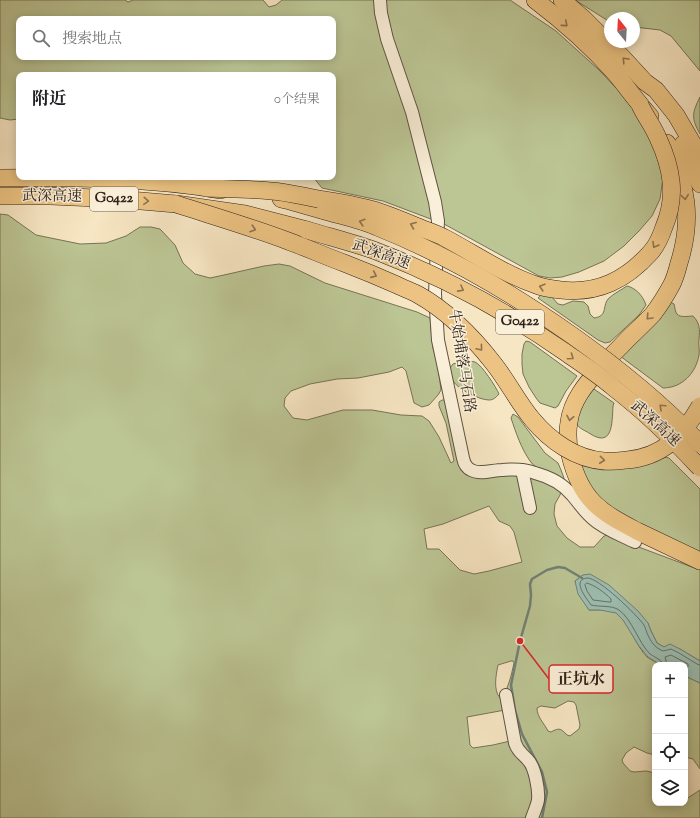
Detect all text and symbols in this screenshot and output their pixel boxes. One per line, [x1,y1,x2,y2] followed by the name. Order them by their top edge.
[604,12,640,48] north arrow
[16,16,336,60] search box
[561,20,568,27] one-way arrow
[30,27,52,49] icon: search
[62,29,122,50] text: 搜索地点
[623,57,630,64] one-way arrow
[32,88,66,112] text: 附近
[274,91,320,109] text: 0个结果
[22,186,82,208] street label: 武深高速
[90,187,138,211] road number: G0422
[680,194,689,200] one-way arrow
[143,197,149,206] one-way arrow
[359,218,366,227] one-way arrow
[409,221,416,229] one-way arrow
[249,224,256,233] one-way arrow
[349,235,413,275] street label: 武深高速
[653,241,660,248] one-way arrow
[371,271,378,279] one-way arrow
[539,283,546,292] one-way arrow
[457,284,464,292] one-way arrow
[442,307,480,415] street label: 牛始埔落马石路
[496,310,544,334] road number: G0422
[646,312,654,320] one-way arrow
[476,343,483,350] one-way arrow
[567,352,574,359] one-way arrow
[626,396,684,452] street label: 武深高速
[659,404,667,412] one-way arrow
[566,415,575,421] one-way arrow
[599,456,605,465] one-way arrow
[652,662,688,806] map controls
[652,662,688,698] button: +
[549,665,613,693] callout: 正坑水
[557,669,605,692] text: 正坑水
[652,698,688,734] button: −
[652,734,688,770] button: locate
[652,770,688,806] button: layers

